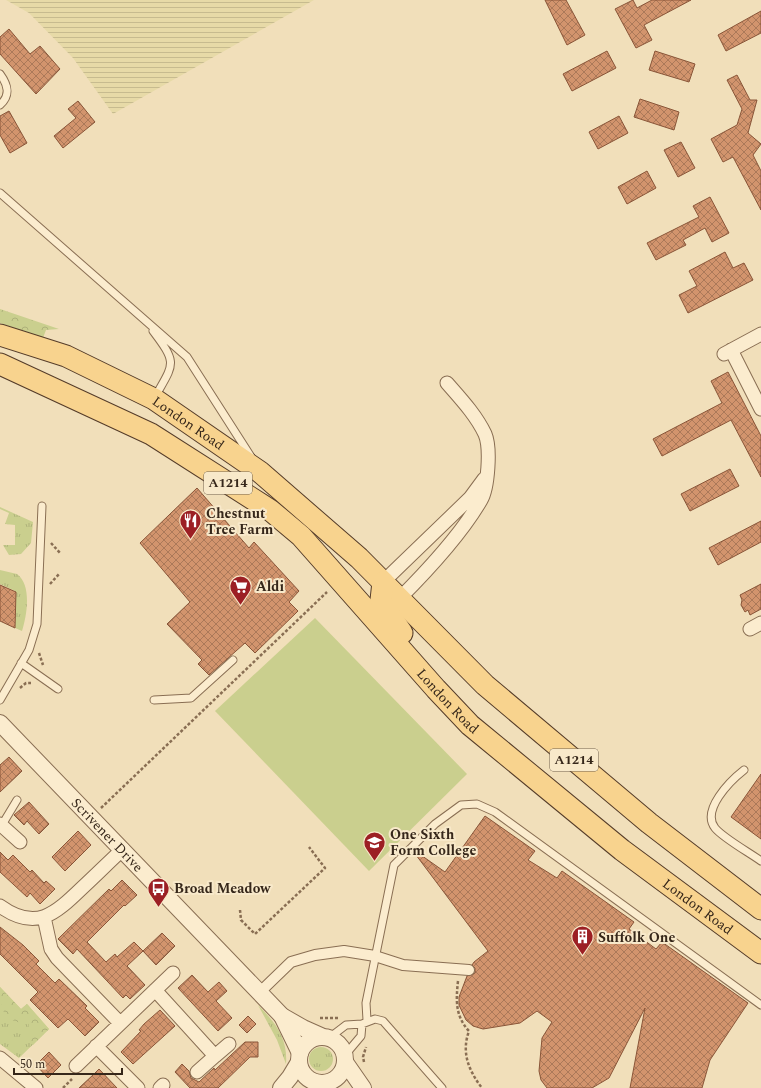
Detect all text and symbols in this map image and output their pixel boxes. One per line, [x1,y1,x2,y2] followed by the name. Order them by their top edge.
[148,390,229,455] street label: London Road
[204,472,252,494] road number: A1214
[206,503,274,540] place label: Chestnut Tree Farm
[177,508,203,541] restaurant icon: Chestnut Tree Farm
[227,573,253,606] supermarket icon: Aldi
[256,576,285,597] place label: Aldi
[412,663,484,739] street label: London Road
[550,749,598,771] road number: A1214
[67,793,149,877] street label: Scrivener Drive
[390,824,477,861] place label: One Sixth Form College
[362,829,388,862] school or university icon: One Sixth Form College
[658,873,738,940] street label: London Road
[146,875,172,908] bus stop icon: Broad Meadow
[174,878,271,899] place label: Broad Meadow
[569,924,595,957] building icon: Suffolk One
[598,927,675,948] place label: Suffolk One
[14,1050,122,1076] scale bar
[20,1055,45,1074] text: 50 m

